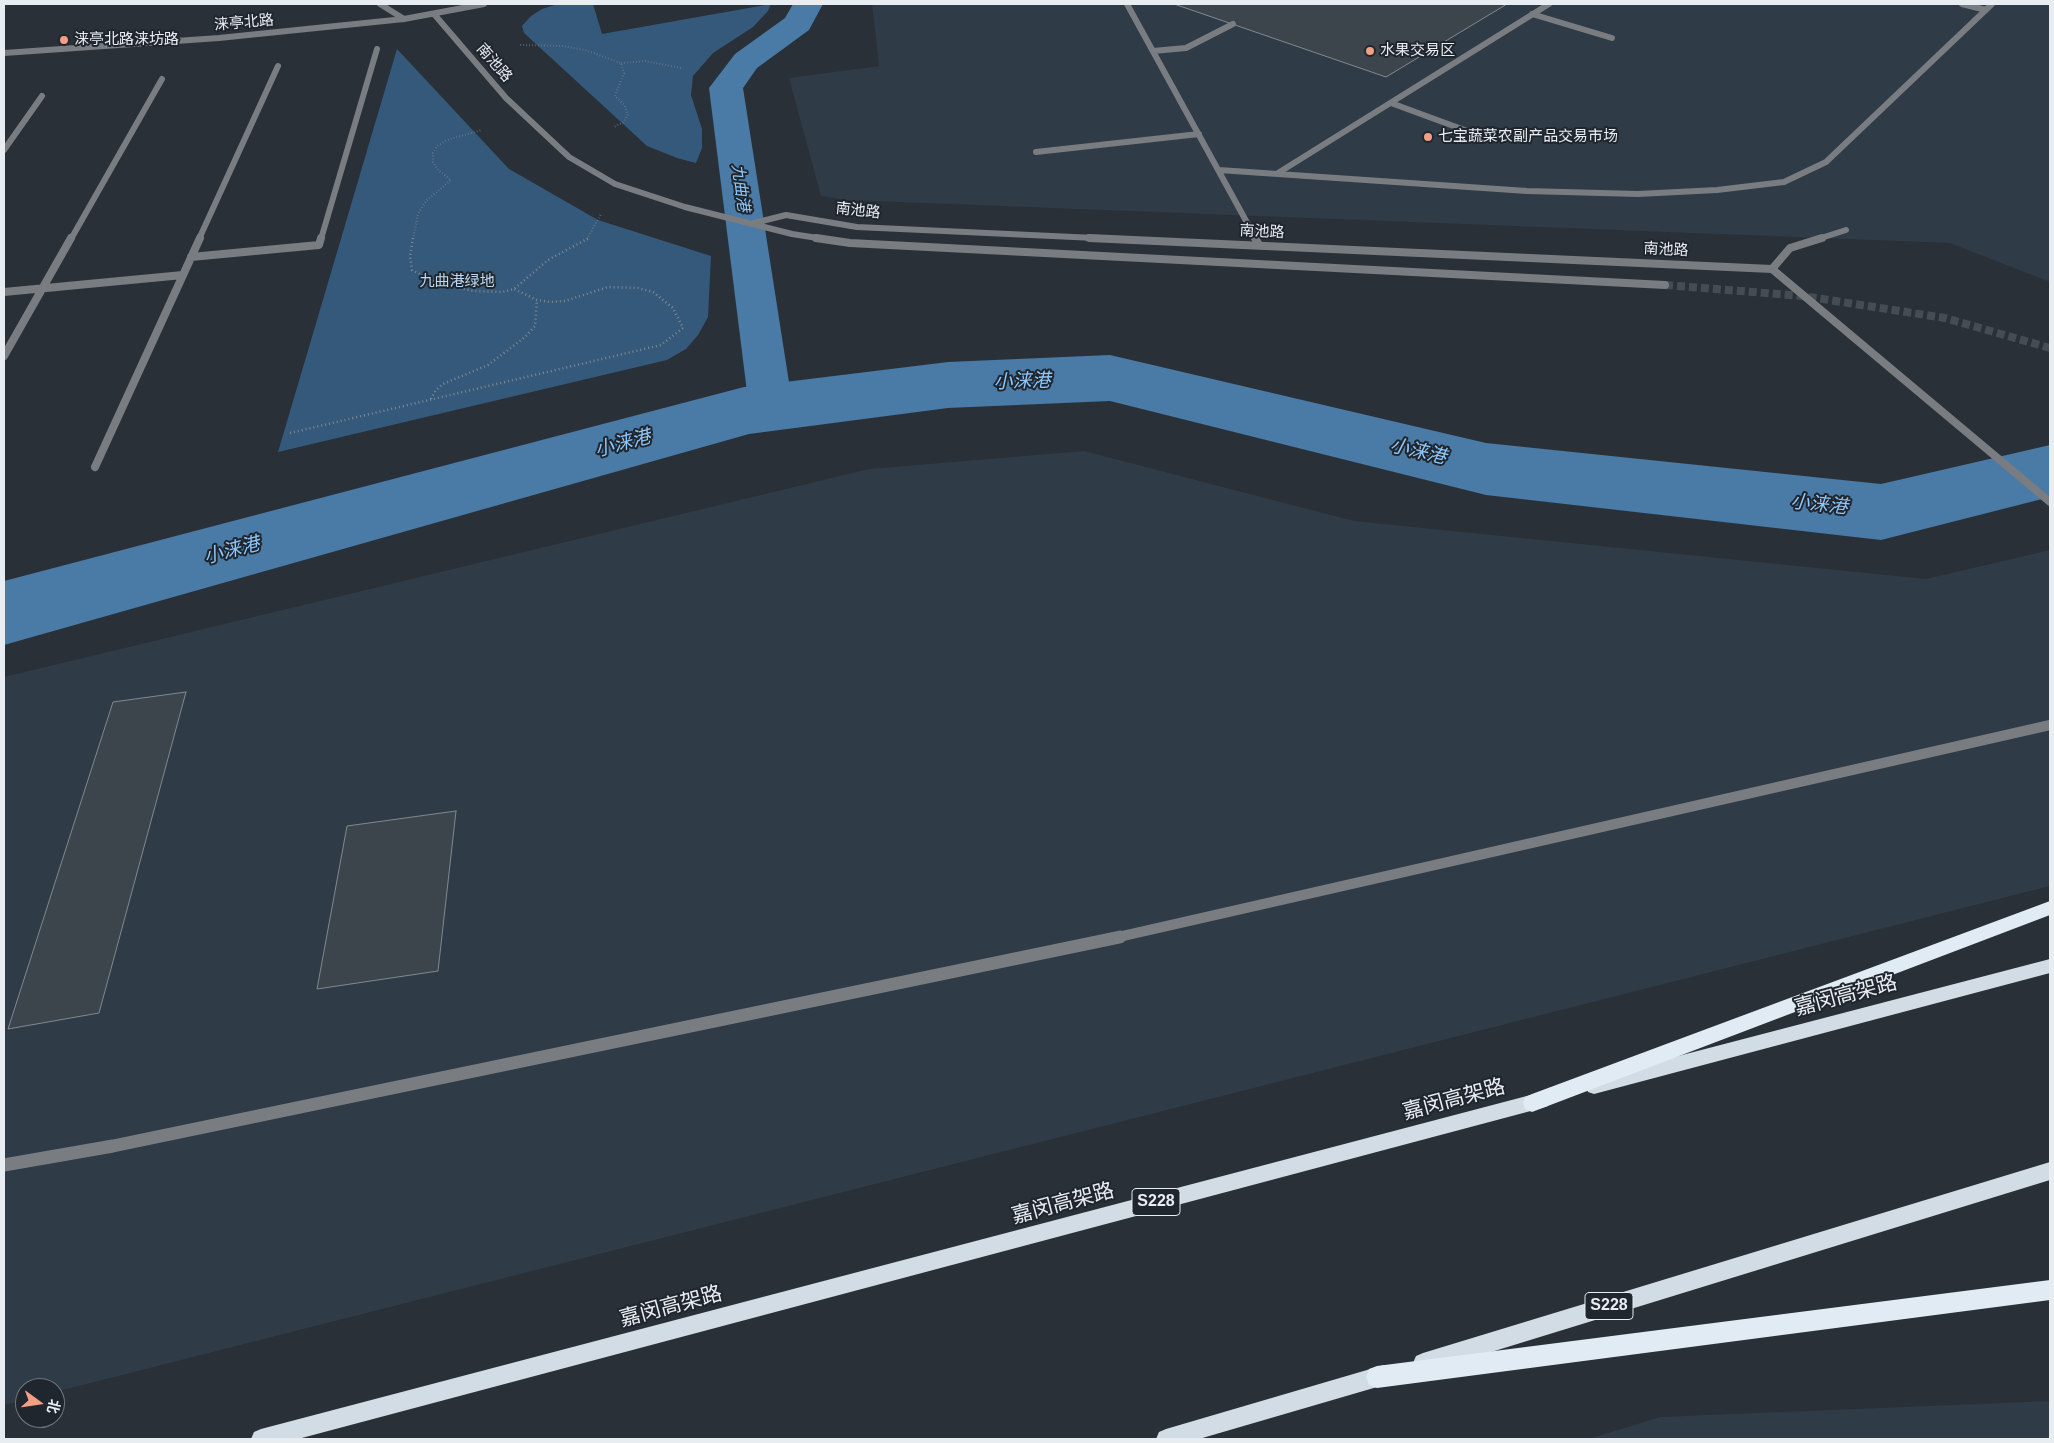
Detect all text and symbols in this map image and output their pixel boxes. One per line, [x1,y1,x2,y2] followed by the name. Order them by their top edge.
[213,11,275,35] street label: 涞亭北路
[74,31,179,49] place label: 涞亭北路涞坊路
[58,34,70,46] marker: 涞亭北路涞坊路
[472,40,516,86] street label: 南池路
[1380,42,1455,60] place label: 水果交易区
[1364,45,1376,57] marker: 水果交易区
[1438,128,1618,146] place label: 七宝蔬菜农副产品交易市场
[1422,131,1434,143] marker: 七宝蔬菜农副产品交易市场
[727,163,753,213] water label: 九曲港
[835,200,881,222] street label: 南池路
[1239,222,1285,242] street label: 南池路
[1643,240,1689,260] street label: 南池路
[420,273,494,291] park label: 九曲港绿地
[993,370,1051,394] water label: 小涞港
[593,426,653,462] water label: 小涞港
[1388,434,1448,470] water label: 小涞港
[1789,491,1849,519] water label: 小涞港
[202,533,262,569] water label: 小涞港
[1792,970,1900,1022] street label: 嘉闵高架路
[1400,1074,1508,1126] street label: 嘉闵高架路
[1009,1178,1117,1230] street label: 嘉闵高架路
[1132,1188,1180,1216] road number: S228
[617,1281,725,1333] street label: 嘉闵高架路
[1585,1292,1633,1320] road number: S228
[15,1378,65,1428] north arrow
[44,1398,63,1415] text: 北

